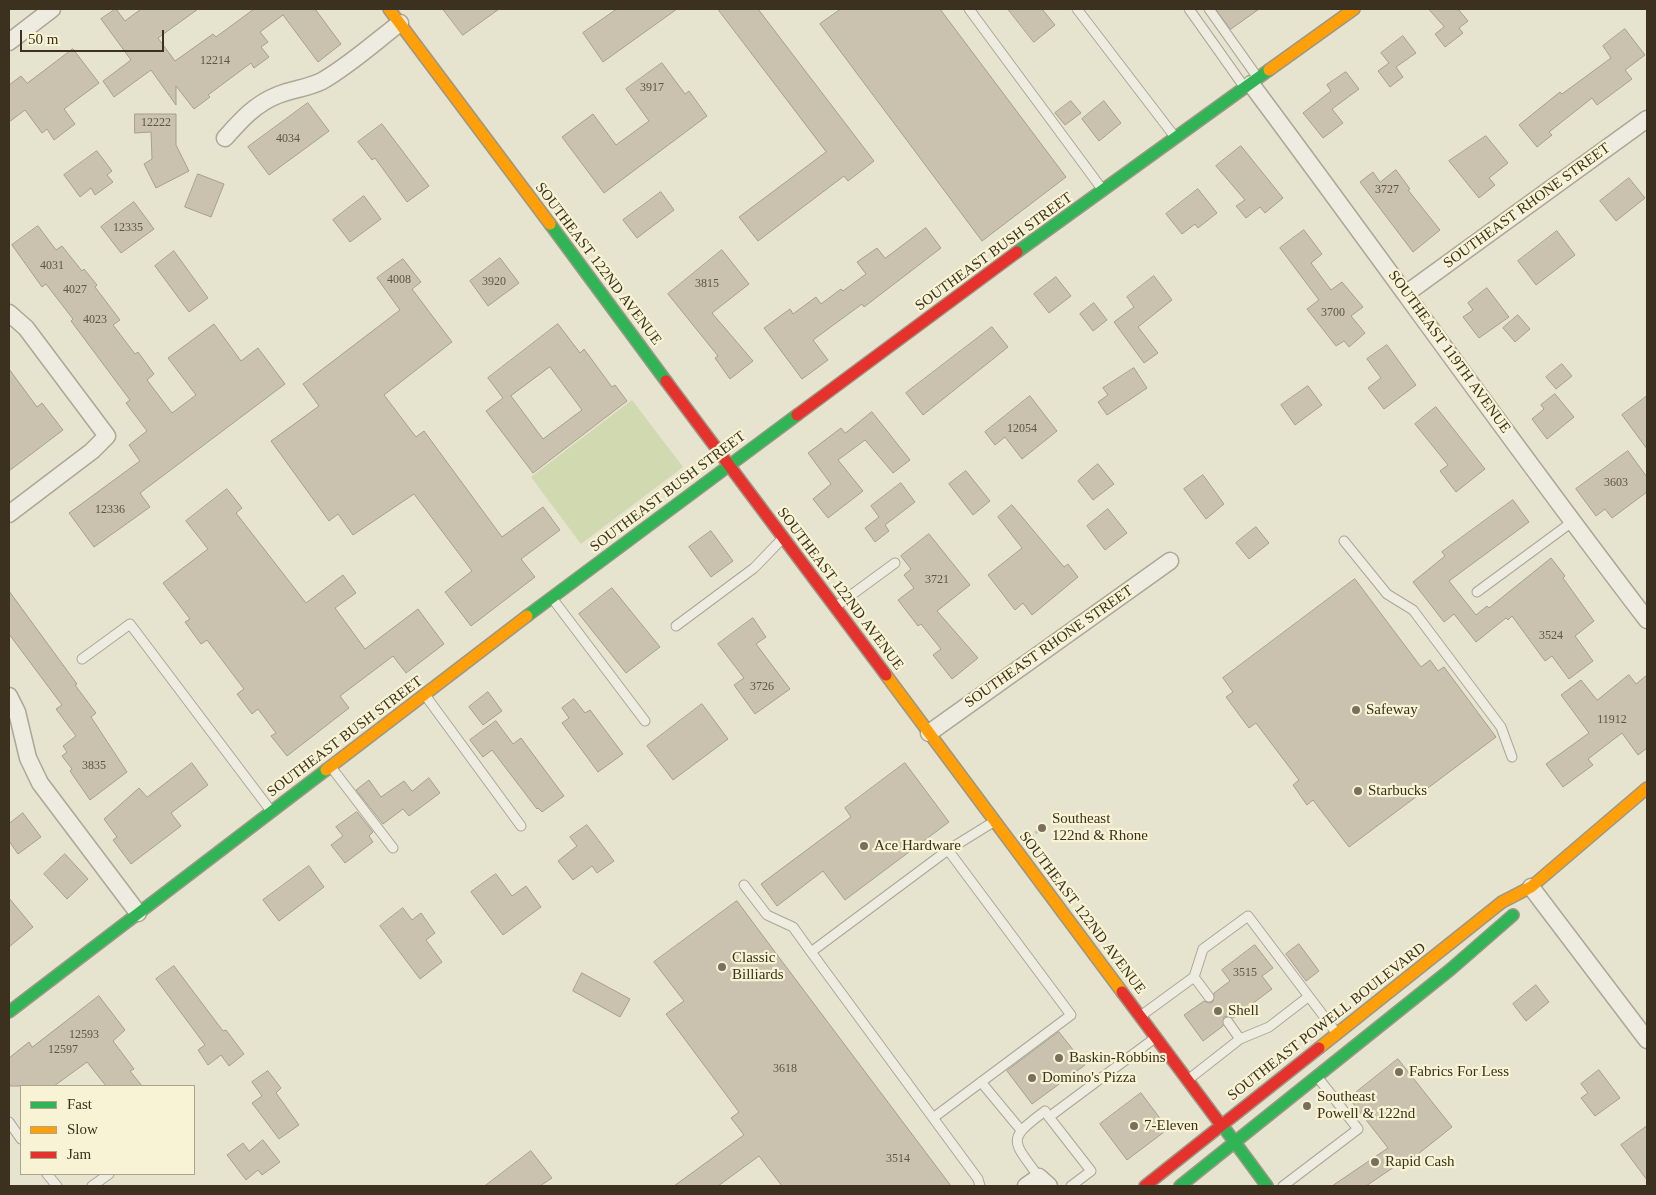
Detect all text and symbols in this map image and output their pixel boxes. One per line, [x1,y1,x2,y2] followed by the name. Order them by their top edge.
[22,20,166,52] scale bar
[28,31,58,47] text: 50 m
[200,54,230,68] house number: 12214
[640,81,664,95] house number: 3917
[141,116,171,130] house number: 12222
[276,132,300,146] house number: 4034
[1440,139,1614,273] street label: SOUTHEAST RHONE STREET
[531,179,665,349] street label: SOUTHEAST 122ND AVENUE
[1375,183,1399,197] house number: 3727
[912,189,1076,315] street label: SOUTHEAST BUSH STREET
[113,221,143,235] house number: 12335
[40,259,64,273] house number: 4031
[1384,267,1514,437] street label: SOUTHEAST 119TH AVENUE
[387,273,411,287] house number: 4008
[482,275,506,289] house number: 3920
[695,277,719,291] house number: 3815
[63,283,87,297] house number: 4027
[1321,306,1345,320] house number: 3700
[83,313,107,327] house number: 4023
[1007,422,1037,436] house number: 12054
[587,428,749,556] street label: SOUTHEAST BUSH STREET
[1604,476,1628,490] house number: 3603
[95,503,125,517] house number: 12336
[773,504,907,674] street label: SOUTHEAST 122ND AVENUE
[925,573,949,587] house number: 3721
[961,582,1137,712] street label: SOUTHEAST RHONE STREET
[1539,629,1563,643] house number: 3524
[264,673,426,801] street label: SOUTHEAST BUSH STREET
[750,680,774,694] house number: 3726
[1366,701,1418,719] place label: Safeway
[1350,704,1362,716] marker: Safeway
[1597,713,1627,727] house number: 11912
[82,759,106,773] house number: 3835
[1368,782,1427,800] place label: Starbucks
[1352,785,1364,797] marker: Starbucks
[1052,810,1148,845] place label: Southeast 122nd & Rhone
[1036,822,1048,834] marker: Southeast 122nd & Rhone
[1015,828,1149,998] street label: SOUTHEAST 122ND AVENUE
[874,837,961,855] place label: Ace Hardware
[858,840,870,852] marker: Ace Hardware
[1224,939,1430,1105] street label: SOUTHEAST POWELL BOULEVARD
[732,949,784,984] place label: Classic Billiards
[716,961,728,973] marker: Classic Billiards
[1233,966,1257,980] house number: 3515
[1228,1002,1259,1020] place label: Shell
[1212,1005,1224,1017] marker: Shell
[69,1028,99,1042] house number: 12593
[48,1043,78,1057] house number: 12597
[1069,1049,1166,1067] place label: Baskin-Robbins
[1053,1052,1065,1064] marker: Baskin-Robbins
[773,1062,797,1076] house number: 3618
[1409,1063,1509,1081] place label: Fabrics For Less
[1393,1066,1405,1078] marker: Fabrics For Less
[1042,1069,1136,1087] place label: Domino's Pizza
[1026,1072,1038,1084] marker: Domino's Pizza
[20,1085,195,1175] legend
[1317,1088,1415,1123] place label: Southeast Powell & 122nd
[67,1096,92,1112] text: Fast
[1301,1100,1313,1112] marker: Southeast Powell & 122nd
[1144,1117,1198,1135] place label: 7-Eleven
[1128,1120,1140,1132] marker: 7-Eleven
[67,1121,98,1137] text: Slow
[67,1146,91,1162] text: Jam
[886,1152,910,1166] house number: 3514
[1385,1153,1455,1171] place label: Rapid Cash
[1369,1156,1381,1168] marker: Rapid Cash

